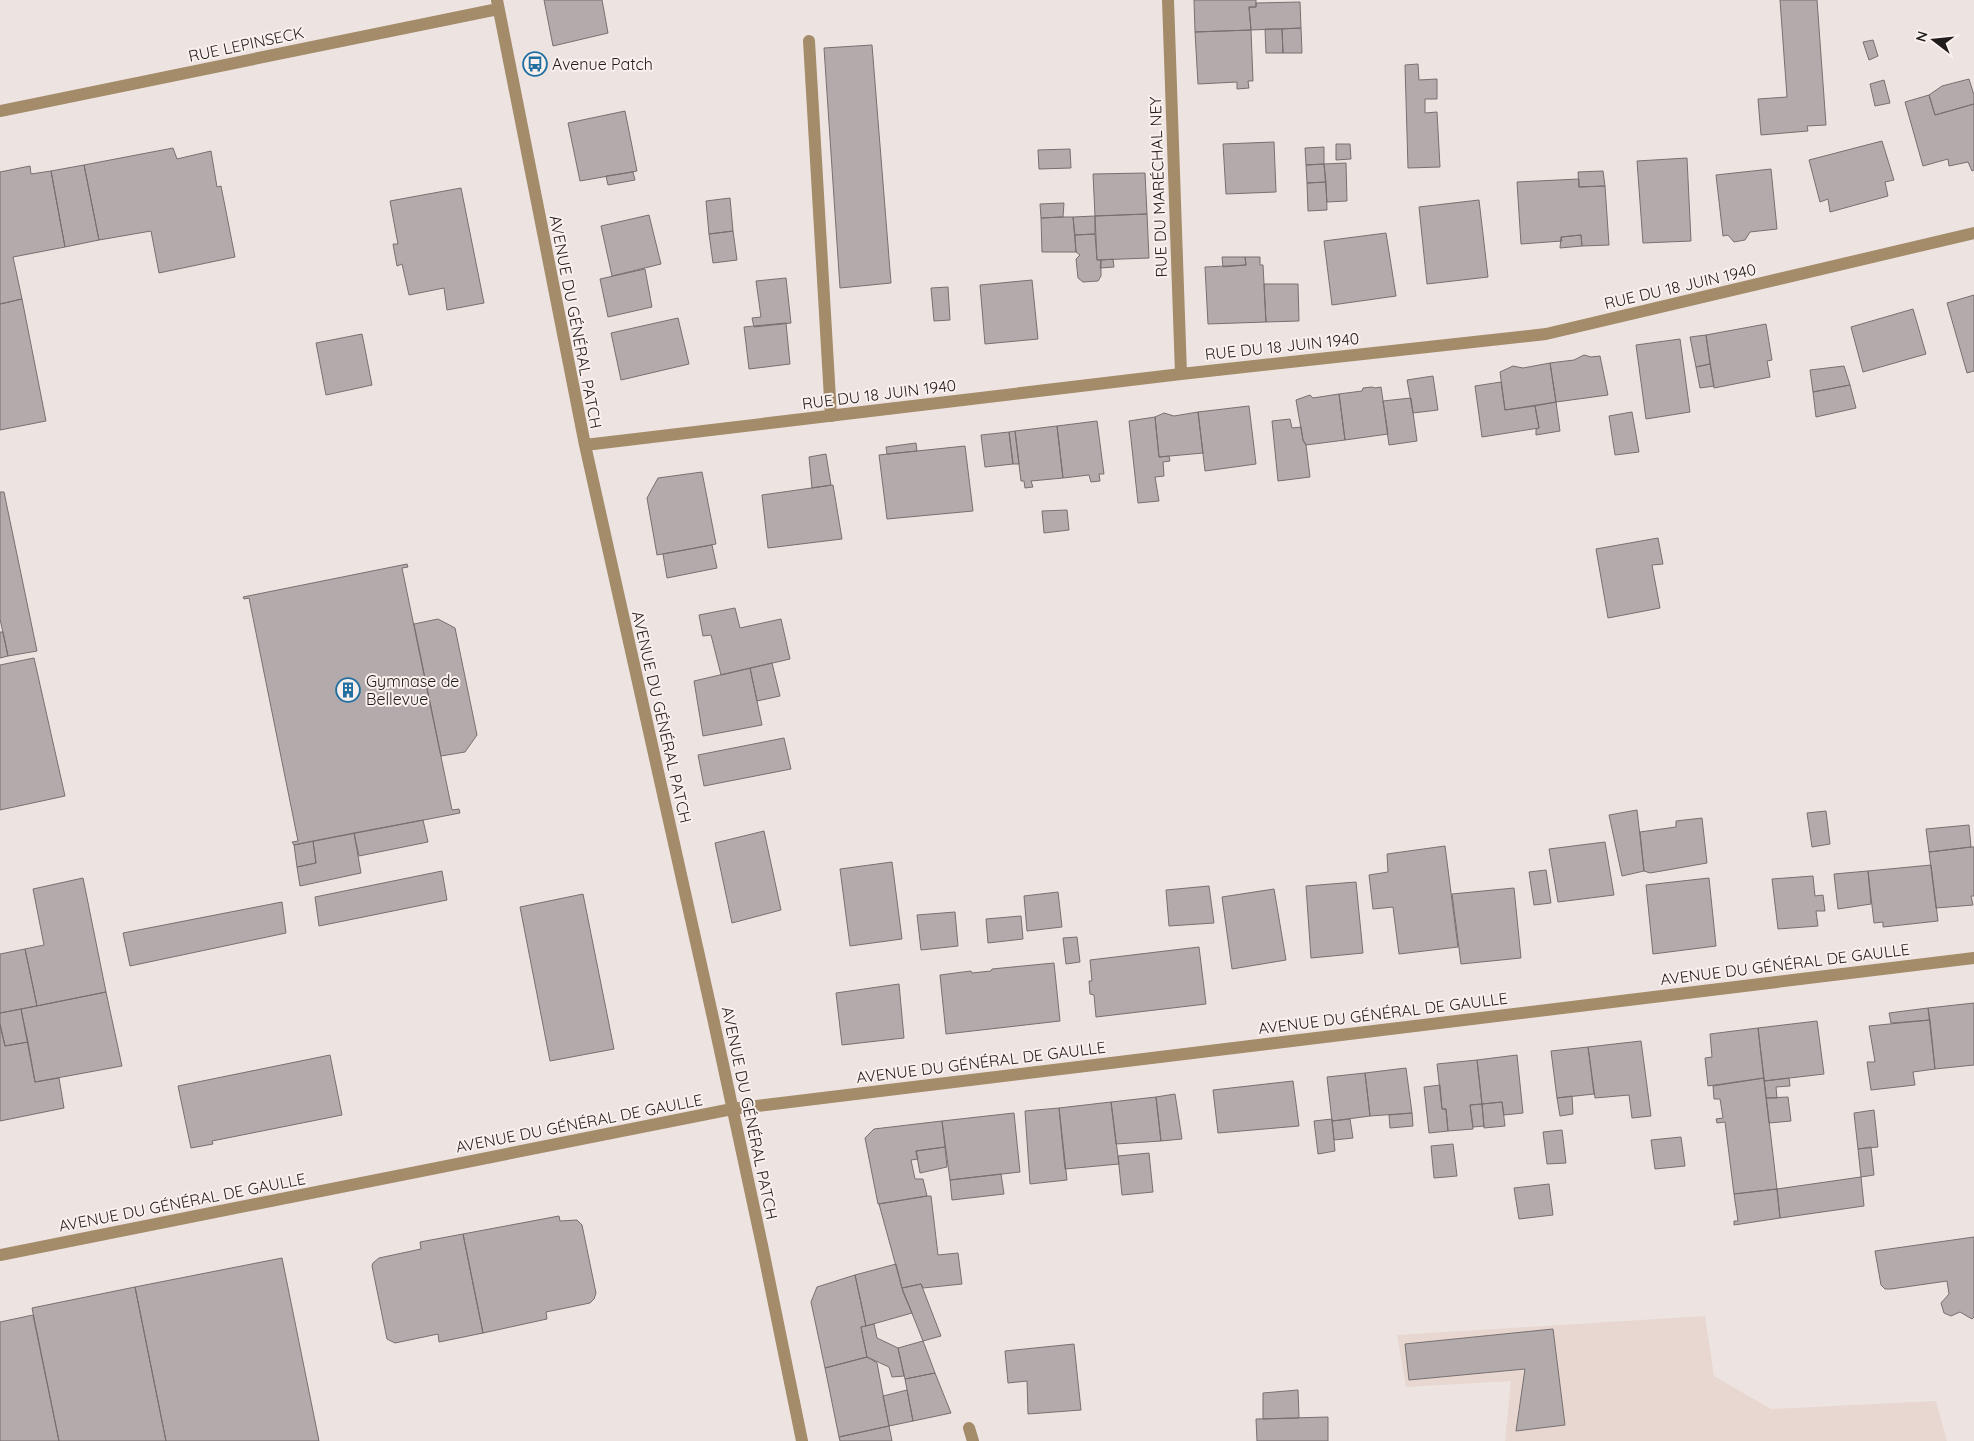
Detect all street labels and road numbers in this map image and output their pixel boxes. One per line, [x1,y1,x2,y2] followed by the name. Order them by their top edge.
[186,22,306,66] street label: RUE LEPINSECK
[1145,96,1171,278] street label: RUE DU MARÉCHAL NEY
[545,214,607,430] street label: AVENUE DU GÉNÉRAL PATCH
[1602,259,1758,313] street label: RUE DU 18 JUIN 1940
[1204,328,1360,364] street label: RUE DU 18 JUIN 1940
[801,375,957,413] street label: RUE DU 18 JUIN 1940
[628,609,696,825] street label: AVENUE DU GÉNÉRAL PATCH
[1659,939,1911,989] street label: AVENUE DU GÉNÉRAL DE GAULLE
[1257,988,1509,1038] street label: AVENUE DU GÉNÉRAL DE GAULLE
[718,1005,782,1221] street label: AVENUE DU GÉNÉRAL PATCH
[855,1037,1107,1087] street label: AVENUE DU GÉNÉRAL DE GAULLE
[454,1089,704,1157] street label: AVENUE DU GÉNÉRAL DE GAULLE
[57,1168,307,1236] street label: AVENUE DU GÉNÉRAL DE GAULLE

